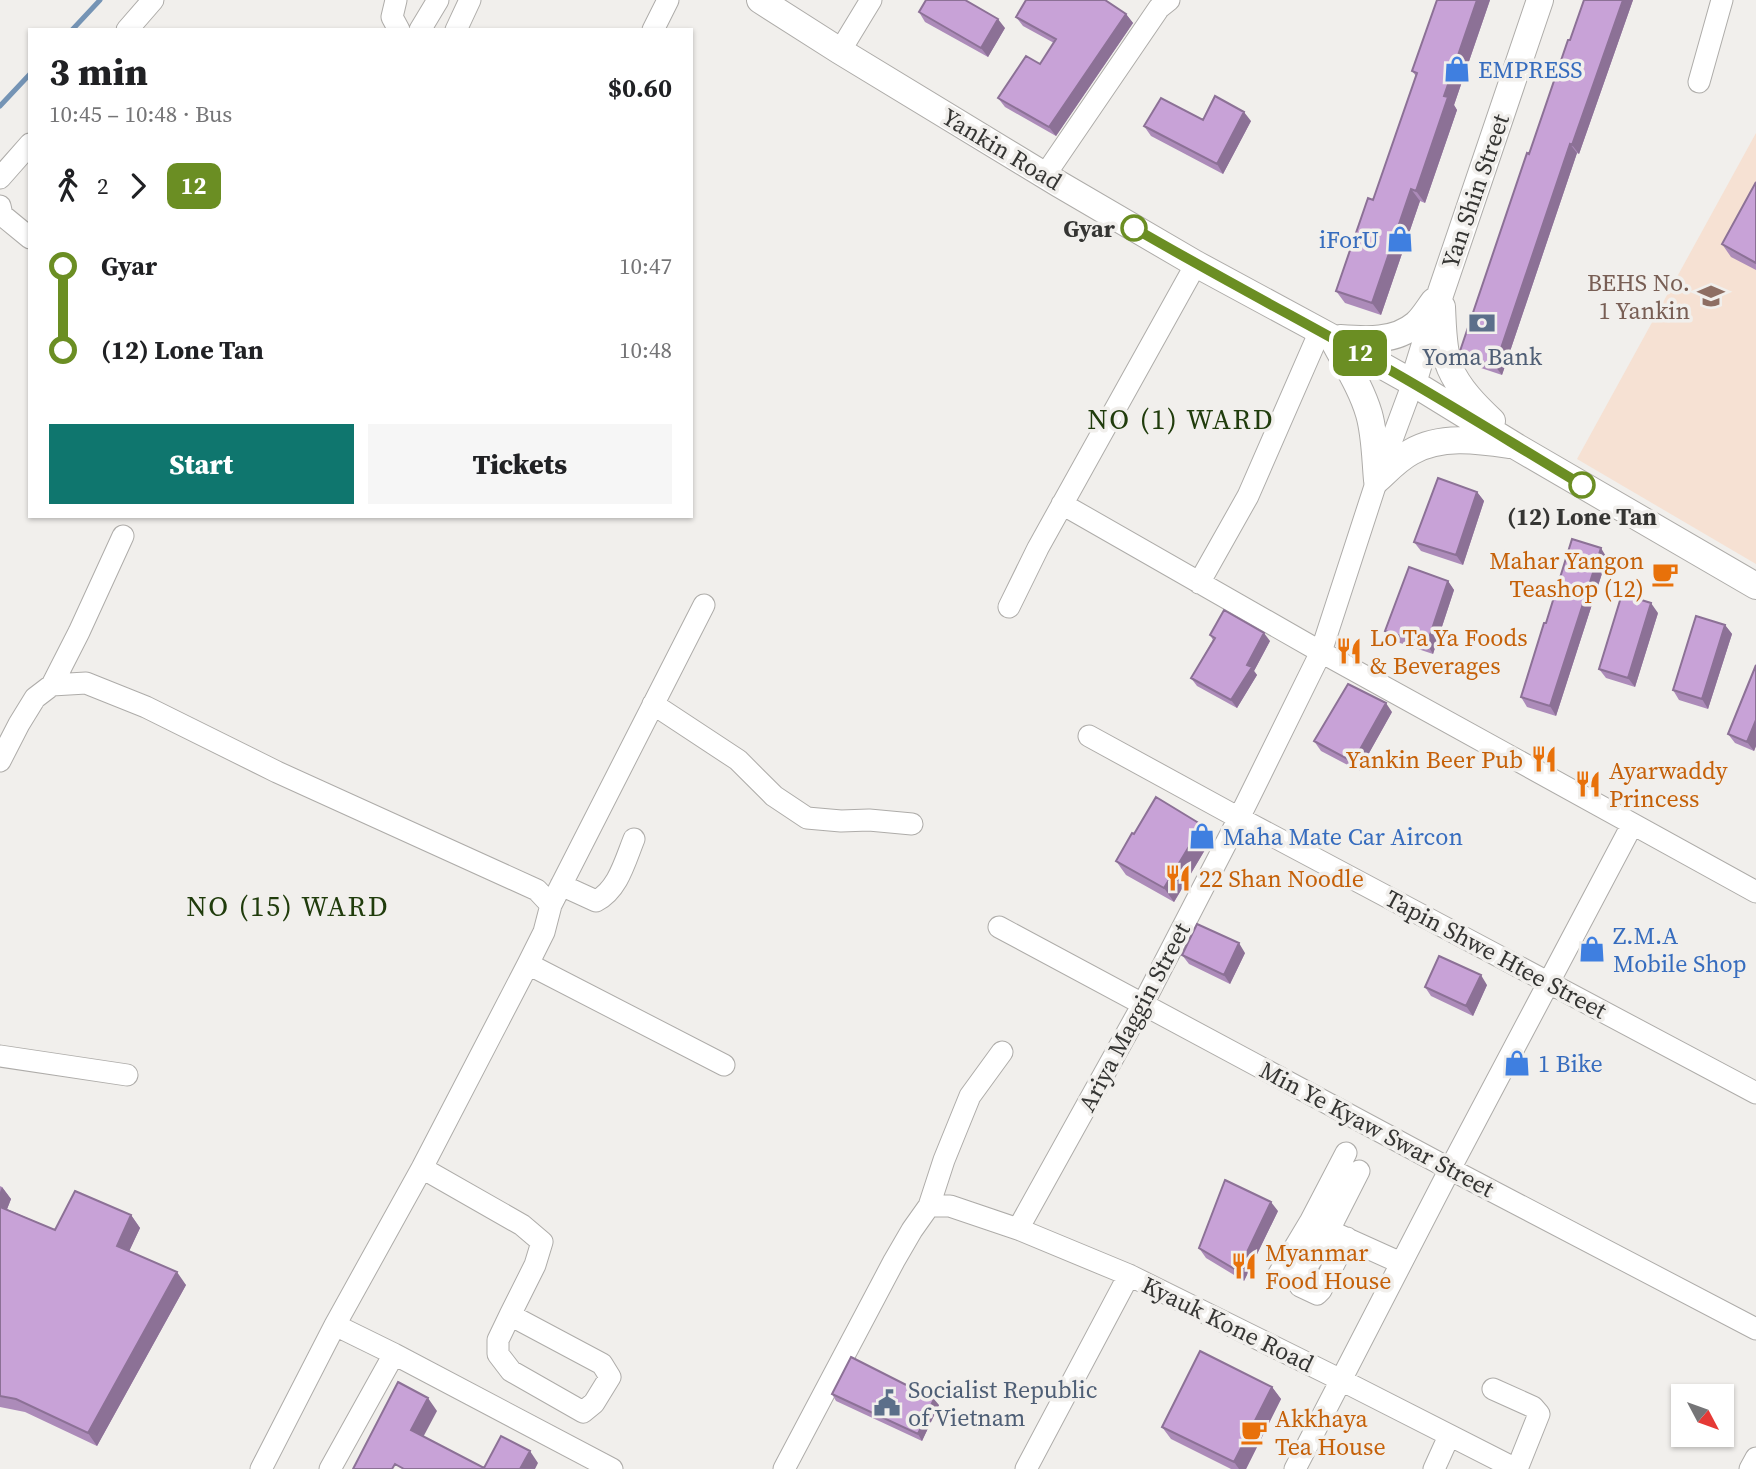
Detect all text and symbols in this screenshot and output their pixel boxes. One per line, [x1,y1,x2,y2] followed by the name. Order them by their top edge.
[49,46,148,98] text: 3 min
[1478,53,1582,86] place label: EMPRESS
[1442,54,1472,84] shop icon: EMPRESS
[608,70,672,106] text: $0.60
[49,98,232,130] text: 10:45 – 10:48 · Bus
[936,100,1069,198] street label: Yankin Road
[1433,109,1517,273] street label: Yan Shin Street
[49,167,87,205] icon: walk
[119,167,157,205] icon: forward
[181,169,207,202] text: 12
[97,170,109,202] text: 2
[1063,212,1116,245] place label: Gyar
[1121,215,1147,241] marker: Gyar
[1319,223,1379,256] place label: iForU
[1385,224,1415,254] shop icon: iForU
[101,248,157,284] text: Gyar
[619,250,672,282] text: 10:47
[1587,266,1690,327] place label: BEHS No. 1 Yankin
[1696,281,1726,311] school or university icon: BEHS No. 1 Yankin
[1467,308,1497,338] bank icon: Yoma Bank
[1328,330,1392,376] line badge: 12
[101,332,264,368] text: (12) Lone Tan
[619,334,672,366] text: 10:48
[1347,336,1373,369] text: 12
[1422,340,1543,373] place label: Yoma Bank
[1087,400,1275,438] district label: NO (1) WARD
[49,424,354,504] button: Start
[368,424,672,504] button: Tickets
[1569,472,1595,498] marker: (12) Lone Tan
[1507,500,1657,533] place label: (12) Lone Tan
[1489,544,1644,605] place label: Mahar Yangon Teashop (12)
[1650,559,1680,589] cafe icon: Mahar Yangon Teashop (12)
[1370,621,1528,682] place label: Lo Ta Ya Foods & Beverages
[1334,636,1364,666] restaurant icon: Lo Ta Ya Foods & Beverages
[1345,743,1523,776] place label: Yankin Beer Pub
[1529,744,1559,774] restaurant icon: Yankin Beer Pub
[1609,754,1728,815] place label: Ayarwaddy Princess
[1573,769,1603,799] restaurant icon: Ayarwaddy Princess
[1223,820,1463,853] place label: Maha Mate Car Aircon
[1187,821,1217,851] shop icon: Maha Mate Car Aircon
[1199,862,1364,895] place label: 22 Shan Noodle
[1163,863,1193,893] restaurant icon: 22 Shan Noodle
[1379,882,1613,1027] street label: Tapin Shwe Htee Street
[186,887,390,925] district label: NO (15) WARD
[1070,917,1198,1117] street label: Ariya Maggin Street
[1613,919,1747,980] place label: Z.M.A Mobile Shop
[1577,934,1607,964] shop icon: Z.M.A Mobile Shop
[1538,1047,1603,1080] place label: 1 Bike
[1502,1048,1532,1078] shop icon: 1 Bike
[1254,1053,1500,1205] street label: Min Ye Kyaw Swar Street
[1265,1236,1391,1297] place label: Myanmar Food House
[1229,1251,1259,1281] restaurant icon: Myanmar Food House
[1137,1268,1320,1380] street label: Kyauk Kone Road
[908,1373,1097,1434] place label: Socialist Republic of Vietnam
[1671,1384,1734,1447] north arrow
[1671,1384,1734,1447] map controls
[872,1388,902,1418] public building icon: Socialist Republic of Vietnam
[1275,1402,1386,1463] place label: Akkhaya Tea House
[1239,1417,1269,1447] cafe icon: Akkhaya Tea House

